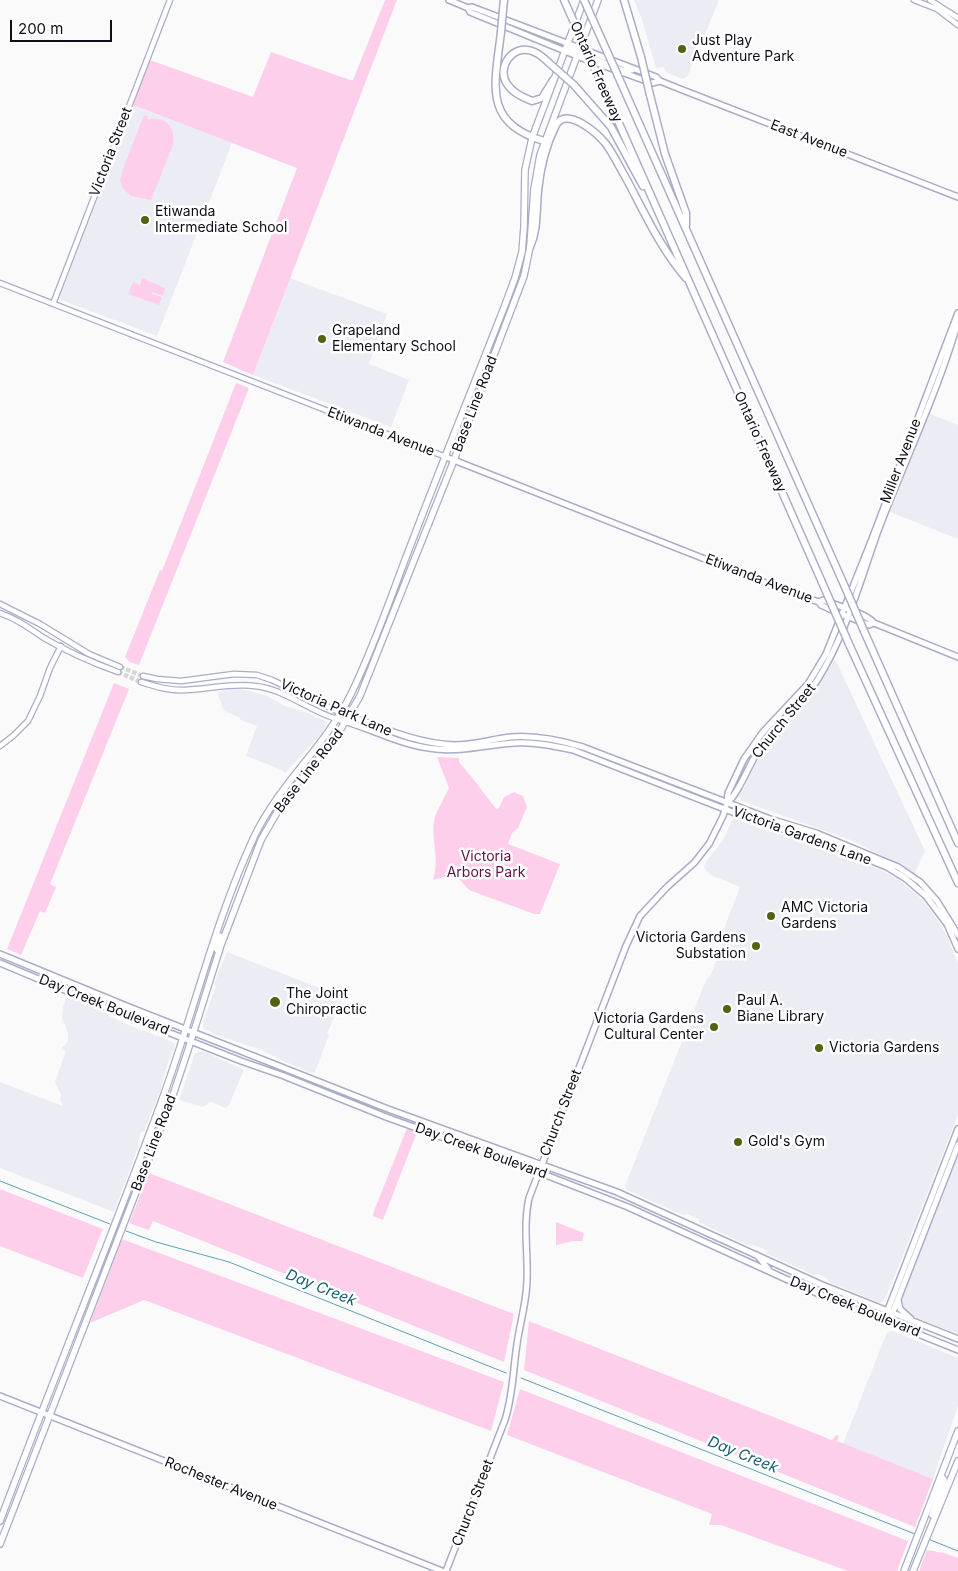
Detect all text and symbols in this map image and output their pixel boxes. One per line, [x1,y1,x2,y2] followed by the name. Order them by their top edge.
[12,10,115,42] scale bar
[18,19,63,38] text: 200 m
[566,19,626,125] street label: Ontario Freeway
[692,33,794,65] place label: Just Play Adventure Park
[676,43,688,55] marker: Just Play Adventure Park
[86,105,136,199] street label: Victoria Street
[768,117,850,161] street label: East Avenue
[155,204,287,236] place label: Etiwanda Intermediate School
[139,214,151,226] marker: Etiwanda Intermediate School
[332,323,456,356] place label: Grapeland Elementary School
[316,333,328,345] marker: Grapeland Elementary School
[449,353,501,455] street label: Base Line Road
[730,389,790,495] street label: Ontario Freeway
[325,404,437,460] street label: Etiwanda Avenue
[877,416,925,506] street label: Miller Avenue
[703,551,815,607] street label: Etiwanda Avenue
[277,676,395,740] street label: Victoria Park Lane
[749,680,819,762] street label: Church Street
[271,726,347,816] street label: Base Line Road
[730,803,874,869] street label: Victoria Gardens Lane
[447,849,525,882] park label: Victoria Arbors Park
[781,900,868,932] place label: AMC Victoria Gardens
[765,910,777,922] marker: AMC Victoria Gardens
[636,930,746,962] place label: Victoria Gardens Substation
[750,940,762,952] marker: Victoria Gardens Substation
[36,971,172,1039] street label: Day Creek Boulevard
[286,986,367,1019] place label: The Joint Chiropractic
[737,993,824,1026] place label: Paul A. Biane Library
[268,995,282,1009] marker: The Joint Chiropractic
[721,1003,733,1015] marker: Paul A. Biane Library
[594,1011,704,1044] place label: Victoria Gardens Cultural Center
[708,1021,720,1033] marker: Victoria Gardens Cultural Center
[829,1040,939,1056] place label: Victoria Gardens
[813,1042,825,1054] marker: Victoria Gardens
[537,1067,585,1159] street label: Church Street
[128,1092,180,1194] street label: Base Line Road
[413,1119,549,1183] street label: Day Creek Boulevard
[748,1134,825,1150] place label: Gold's Gym
[732,1136,744,1148] marker: Gold's Gym
[283,1266,359,1310] water label: Day Creek
[787,1273,923,1341] street label: Day Creek Boulevard
[705,1433,781,1477] water label: Day Creek
[162,1454,280,1514] street label: Rochester Avenue
[449,1457,497,1549] street label: Church Street

